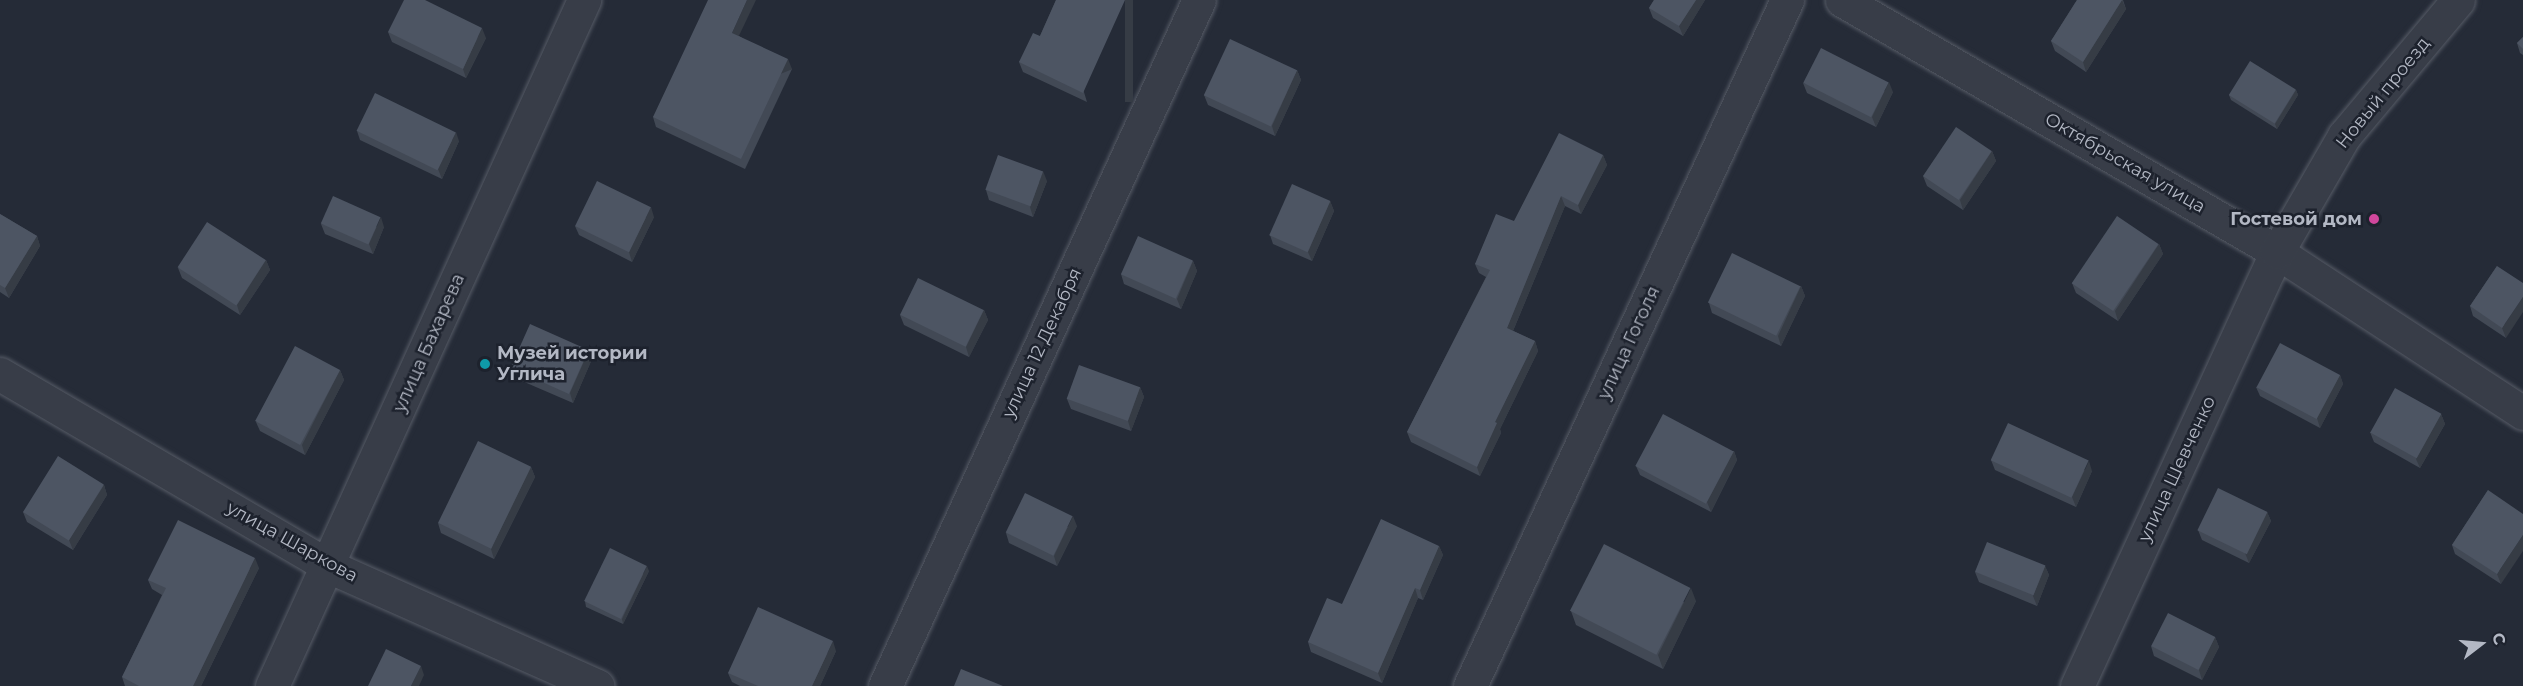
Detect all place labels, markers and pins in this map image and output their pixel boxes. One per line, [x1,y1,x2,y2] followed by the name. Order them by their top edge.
[2230,208,2362,230] place label: Гостевой дом
[2367,212,2381,226] marker: Гостевой дом
[497,343,647,386] place label: Музей истории Углича
[478,357,492,371] marker: Музей истории Углича

